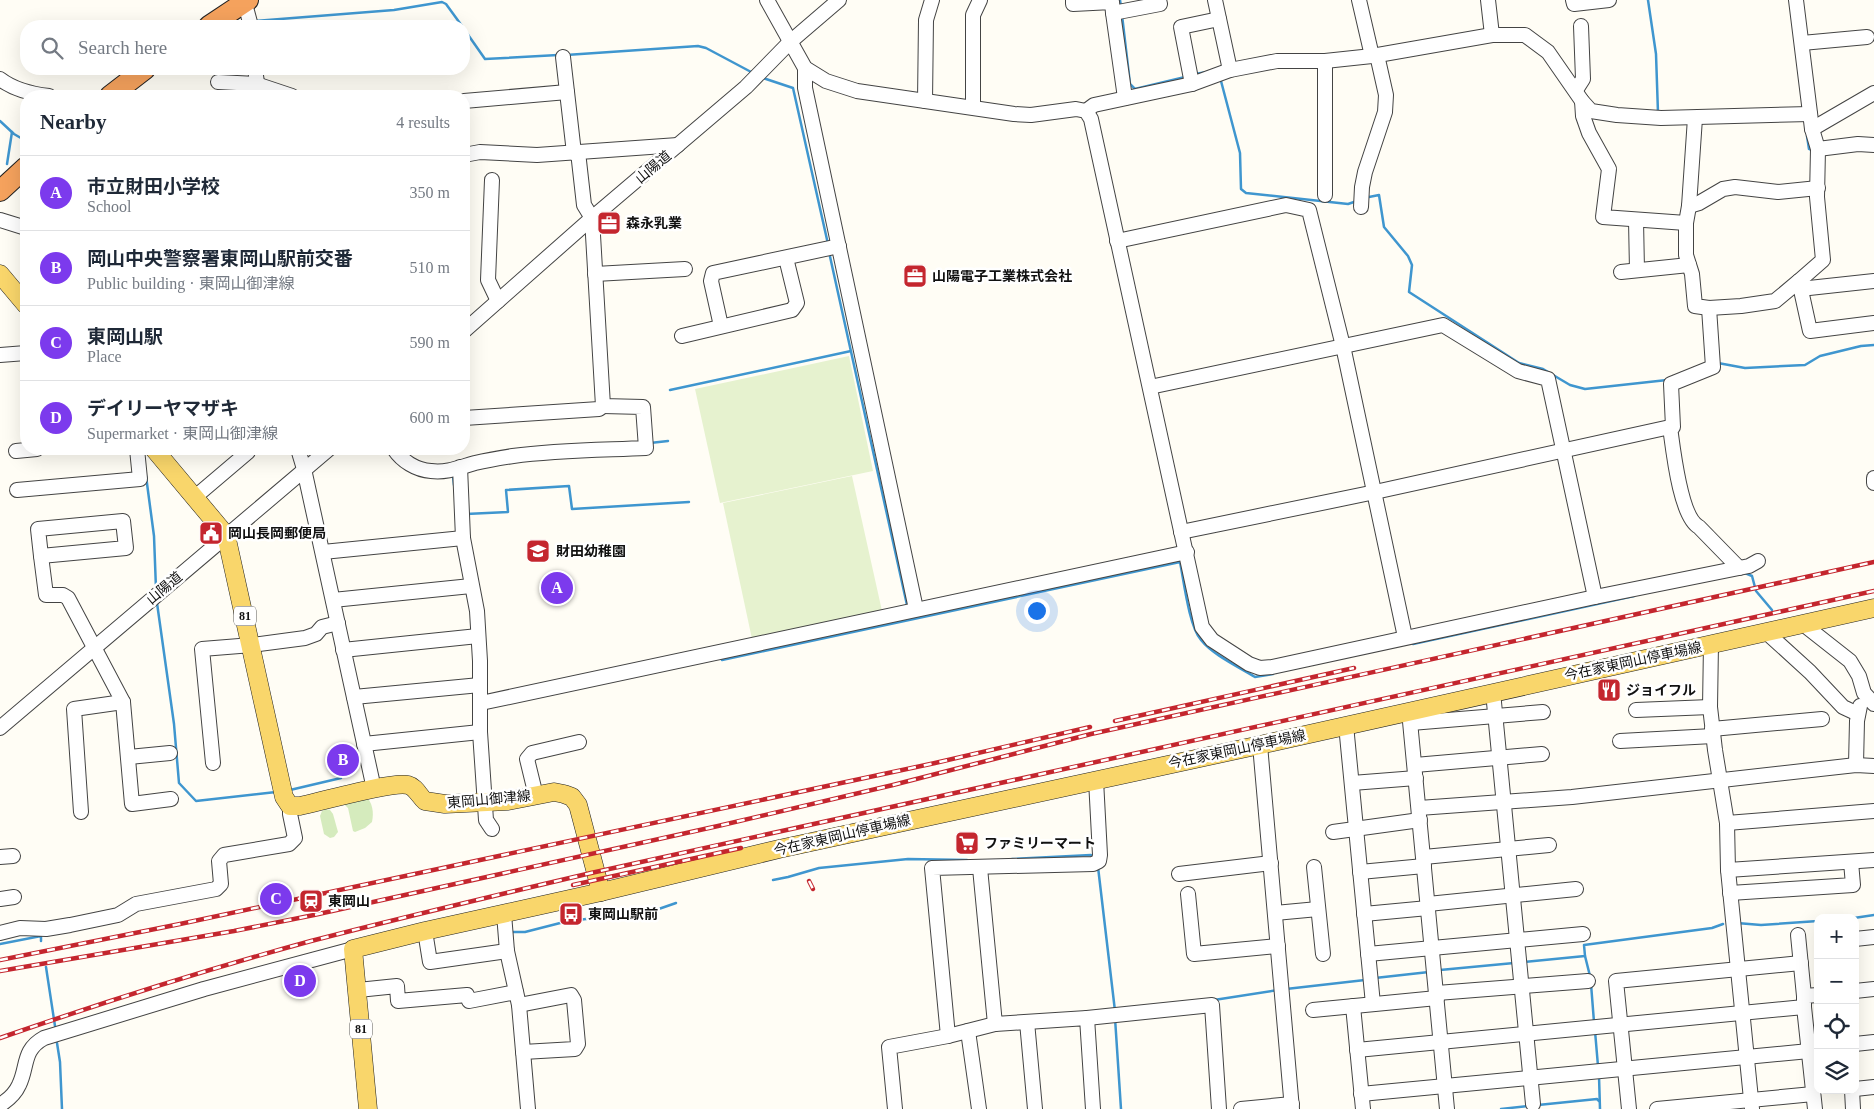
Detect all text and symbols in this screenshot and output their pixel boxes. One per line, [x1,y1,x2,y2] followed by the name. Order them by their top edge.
[20,20,470,75] search box
[38,34,66,62] icon: search
[78,37,167,58] text: Search here
[40,110,107,134] text: Nearby
[396,114,450,131] text: 4 results
[632,148,674,187] street label: 山陽道
[87,176,220,197] text: 市立財田小学校
[50,184,62,201] text: A
[410,184,450,201] text: 350 m
[87,198,131,215] text: School
[596,210,622,236] office icon: 森永乳業
[626,216,682,231] place label: 森永乳業
[87,248,353,269] text: 岡山中央警察署東岡山駅前交番
[51,259,61,276] text: B
[410,259,450,276] text: 510 m
[902,263,928,289] office icon: 山陽電子工業株式会社
[932,268,1072,284] place label: 山陽電子工業株式会社
[87,275,295,292] text: Public building · 東岡山御津線
[87,326,163,347] text: 東岡山駅
[50,334,62,351] text: C
[410,334,450,351] text: 590 m
[87,348,122,365] text: Place
[87,398,239,419] text: デイリーヤマザキ
[50,409,62,426] text: D
[410,409,450,426] text: 600 m
[87,425,278,442] text: Supermarket · 東岡山御津線
[198,520,224,546] public building icon: 岡山長岡郵便局
[228,526,326,541] place label: 岡山長岡郵便局
[525,538,551,564] school or university icon: 財田幼稚園
[556,543,626,559] place label: 財田幼稚園
[143,569,185,608] street label: 山陽道
[541,569,573,607] pin: A
[1024,598,1050,624] your location
[234,606,256,626] road number: 81
[1563,640,1703,683] street label: 今在家東岡山停車場線
[1596,677,1622,703] restaurant icon: ジョイフル
[1626,683,1696,698] place label: ジョイフル
[1167,728,1307,771] street label: 今在家東岡山停車場線
[327,741,359,779] pin: B
[447,788,532,811] street label: 東岡山御津線
[772,812,912,859] street label: 今在家東岡山停車場線
[954,830,980,856] supermarket icon: ファミリーマート
[984,836,1096,851] place label: ファミリーマート
[260,880,292,918] pin: C
[298,888,324,914] station icon: 東岡山
[328,894,370,909] place label: 東岡山
[558,901,584,927] bus stop icon: 東岡山駅前
[588,906,658,922] place label: 東岡山駅前
[1814,914,1859,1094] map controls
[1814,914,1859,959] button: +
[1814,959,1859,1004] button: −
[284,962,316,1000] pin: D
[1814,1004,1859,1049] button: locate
[350,1020,372,1038] road number: 81
[1814,1049,1859,1094] button: layers

